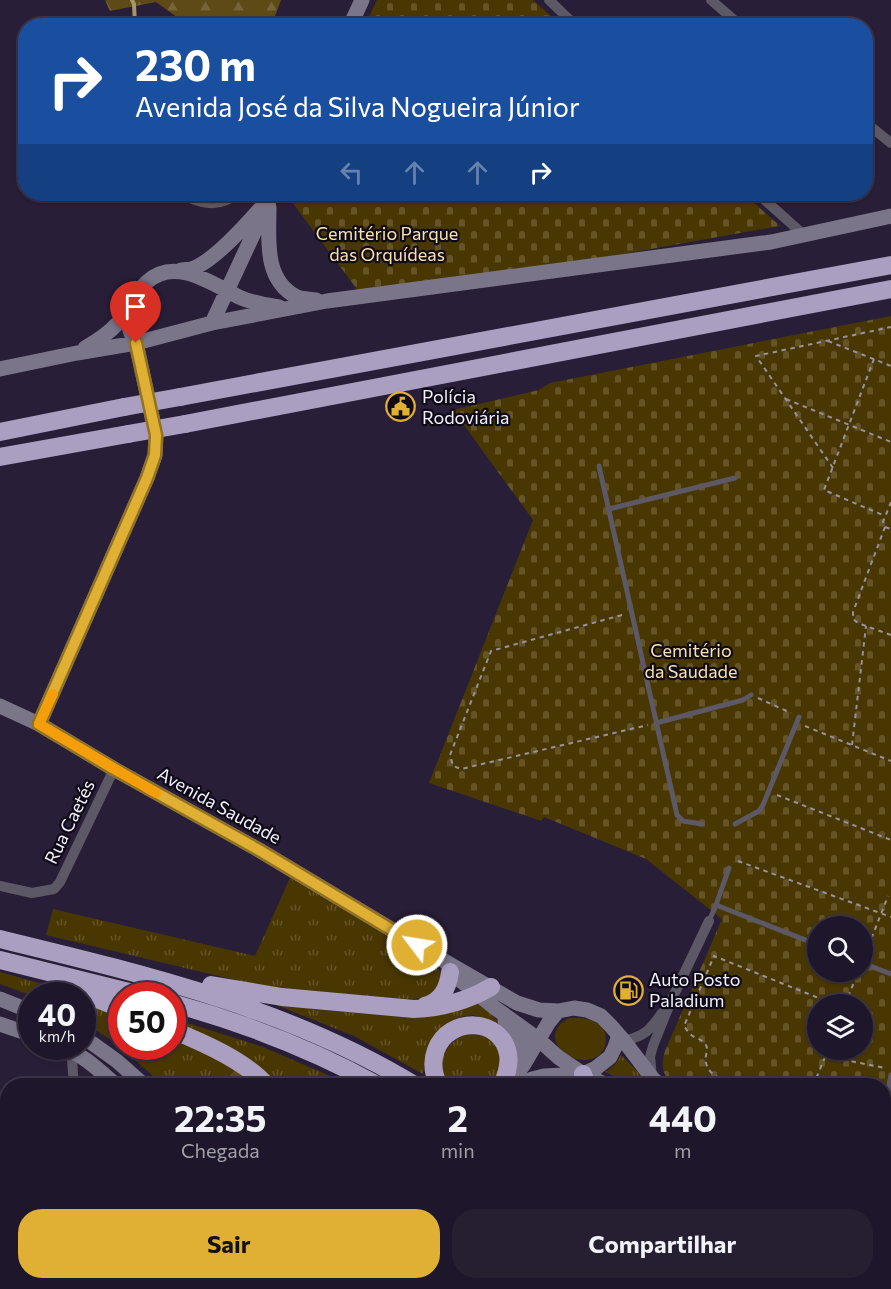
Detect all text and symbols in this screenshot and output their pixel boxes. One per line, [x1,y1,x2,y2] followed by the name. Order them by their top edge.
[135,38,256,90] text: 230 m
[36,42,114,120] icon: right
[135,90,580,123] text: Avenida José da Silva Nogueira Júnior
[335,156,368,189] icon: left
[398,156,431,189] icon: ahead
[461,156,494,189] icon: ahead
[524,156,557,189] icon: right
[316,222,458,265] park label: Cemitério Parque das Orquídeas
[110,281,161,343] pin
[119,290,152,323] icon: arrive
[422,385,509,428] place label: Polícia Rodoviária
[385,391,417,423] public building icon: Polícia Rodoviária
[645,639,737,682] park label: Cemitério da Saudade
[154,762,285,848] street label: Avenida Saudade
[39,776,99,867] street label: Rua Caetés
[385,913,449,977] position arrow
[807,916,873,1060] map controls
[807,916,873,982] button: search
[649,968,740,1011] place label: Auto Posto Paladium
[612,974,644,1006] fuel station icon: Auto Posto Paladium
[108,982,186,1060] speed limit sign: 50
[807,994,873,1060] button: layers
[38,995,76,1032] text: 40
[39,1027,75,1045] text: km/h
[174,1095,267,1139] text: 22:35
[447,1095,468,1139] text: 2
[649,1095,717,1139] text: 440
[181,1138,260,1162] text: Chegada
[441,1138,475,1162] text: min
[674,1138,692,1162] text: m
[18,1209,440,1278] button: Sair
[452,1209,873,1278] button: Compartilhar

